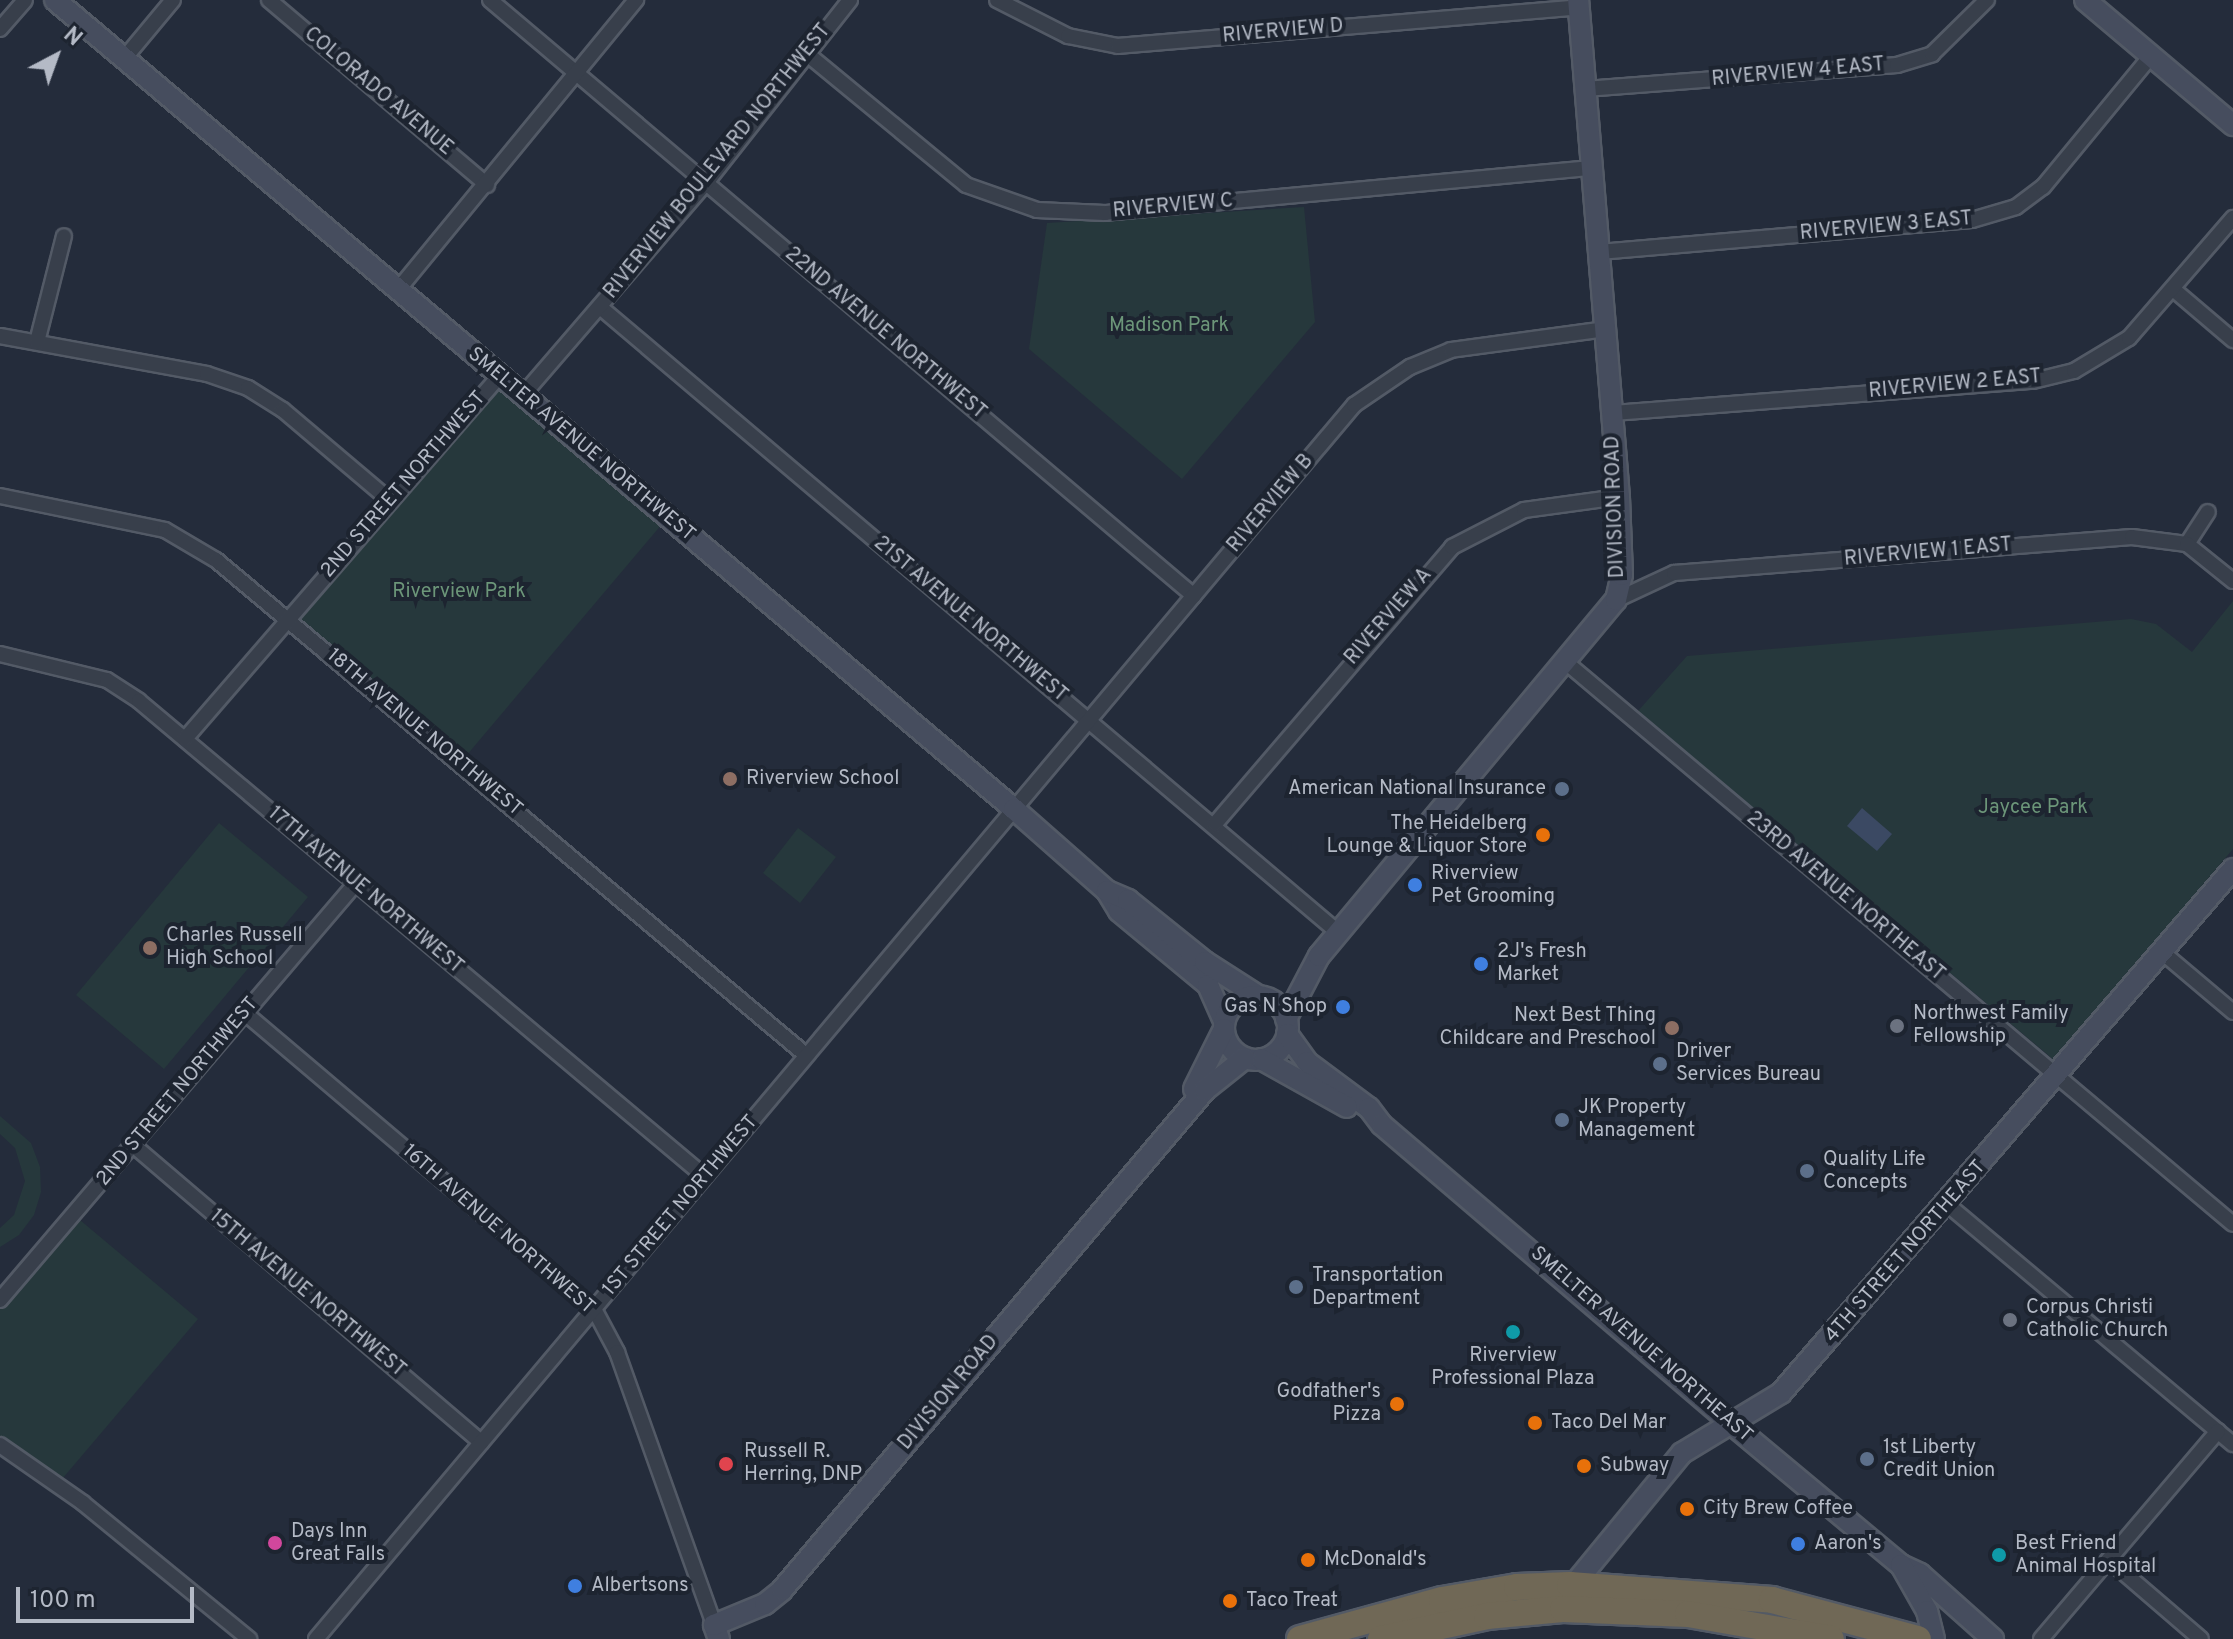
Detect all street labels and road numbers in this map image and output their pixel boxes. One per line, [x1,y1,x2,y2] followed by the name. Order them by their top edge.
[1221,15,1345,49] street label: RIVERVIEW D
[600,20,836,304] street label: RIVERVIEW BOULEVARD NORTHWEST
[298,22,458,162] street label: COLORADO AVENUE
[1710,53,1886,93] street label: RIVERVIEW 4 EAST
[1112,190,1234,224] street label: RIVERVIEW C
[1799,207,1973,247] street label: RIVERVIEW 3 EAST
[779,242,991,426] street label: 22ND AVENUE NORTHWEST
[462,343,700,547] street label: SMELTER AVENUE NORTHWEST
[1868,365,2042,405] street label: RIVERVIEW 2 EAST
[316,387,492,583] street label: 2ND STREET NORTHWEST
[1602,435,1630,579] street label: DIVISION ROAD
[1223,450,1319,558] street label: RIVERVIEW B
[868,531,1072,709] street label: 21ST AVENUE NORTHWEST
[1843,534,2013,572] street label: RIVERVIEW 1 EAST
[1340,563,1438,671] street label: RIVERVIEW A
[321,644,527,822] street label: 18TH AVENUE NORTHWEST
[262,802,468,980] street label: 17TH AVENUE NORTHWEST
[1741,807,1949,987] street label: 23RD AVENUE NORTHEAST
[92,992,264,1192] street label: 2ND STREET NORTHWEST
[598,1110,764,1302] street label: 1ST STREET NORTHWEST
[397,1140,599,1320] street label: 16TH AVENUE NORTHWEST
[1820,1156,1992,1348] street label: 4TH STREET NORTHEAST
[204,1205,410,1383] street label: 15TH AVENUE NORTHWEST
[1525,1242,1757,1448] street label: SMELTER AVENUE NORTHEAST
[894,1331,1004,1455] street label: DIVISION ROAD

